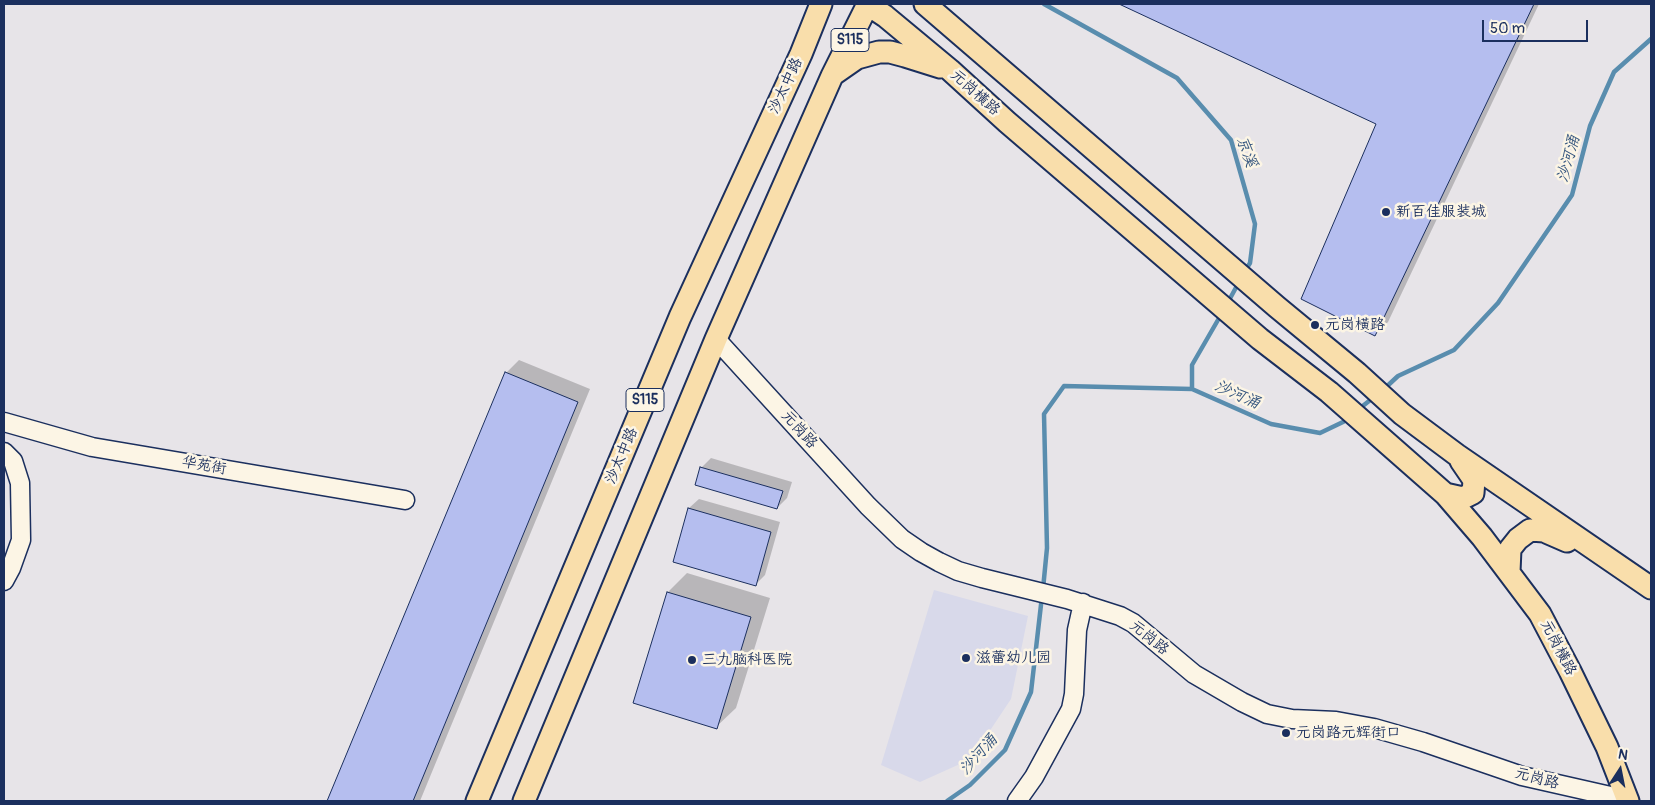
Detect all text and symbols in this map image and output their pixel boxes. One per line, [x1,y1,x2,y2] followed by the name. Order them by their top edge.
[1485,10,1591,42] scale bar
[1490,19,1525,38] text: 50 m
[831,28,869,52] road number: S115
[765,55,807,117] street label: 沙太中路
[947,66,1003,120] street label: 元岗横路
[1554,133,1584,185] water label: 沙河涌
[1232,134,1260,170] water label: 京溪
[1396,203,1486,221] place label: 新百佳服装城
[1380,206,1392,218] marker: 新百佳服装城
[1325,316,1385,334] place label: 元岗横路
[1309,319,1321,331] marker: 元岗横路
[1211,376,1263,414] water label: 沙河涌
[626,388,664,412] road number: S115
[777,407,821,453] street label: 元岗路
[602,425,642,487] street label: 沙太中路
[180,453,228,479] street label: 华苑街
[1126,617,1172,659] street label: 元岗路
[1536,617,1580,679] street label: 元岗横路
[976,649,1051,667] place label: 滋蕾幼儿园
[702,651,792,669] place label: 三九脑科医院
[960,652,972,664] marker: 滋蕾幼儿园
[686,654,698,666] marker: 三九脑科医院
[1296,724,1401,742] place label: 元岗路元辉街口
[1280,727,1292,739] marker: 元岗路元辉街口
[956,731,1002,779] water label: 沙河涌
[1595,745,1645,795] north arrow
[1617,746,1629,764] text: N
[1513,764,1561,794] street label: 元岗路

